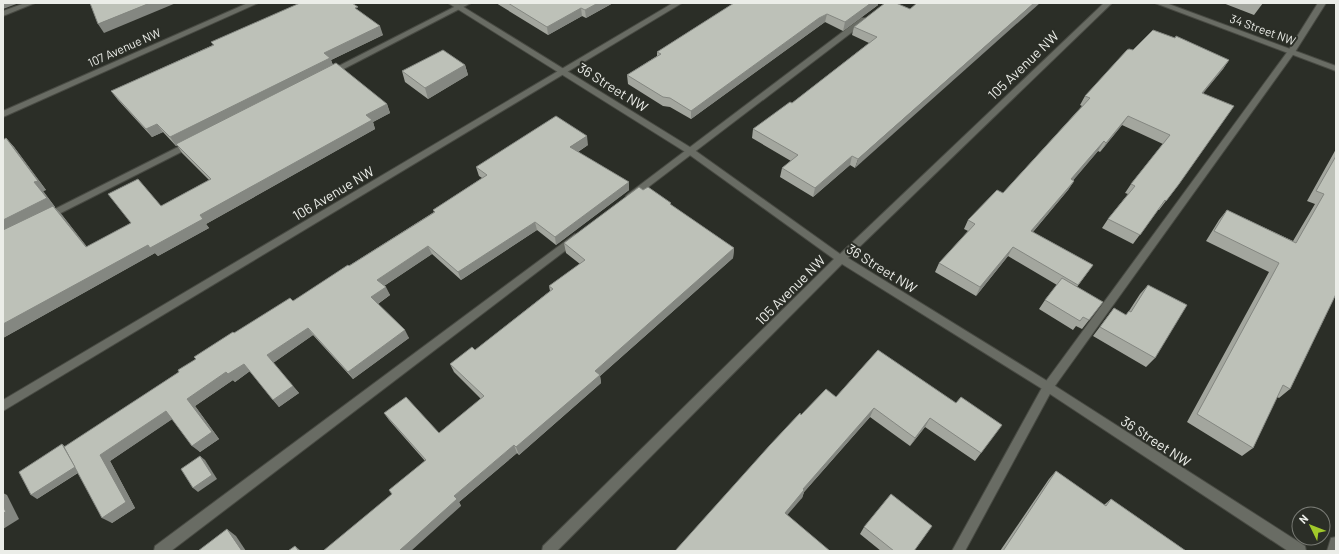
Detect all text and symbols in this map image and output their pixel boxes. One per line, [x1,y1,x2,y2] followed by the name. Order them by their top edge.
[1228,11,1298,48] street label: 34 Street NW
[85,25,163,69] street label: 107 Avenue NW
[984,27,1062,103] street label: 105 Avenue NW
[575,59,651,115] street label: 36 Street NW
[289,162,377,224] street label: 106 Avenue NW
[844,240,920,296] street label: 36 Street NW
[752,252,828,328] street label: 105 Avenue NW
[1118,412,1194,470] street label: 36 Street NW
[1291,506,1331,546] north arrow
[1296,512,1311,526] text: N

